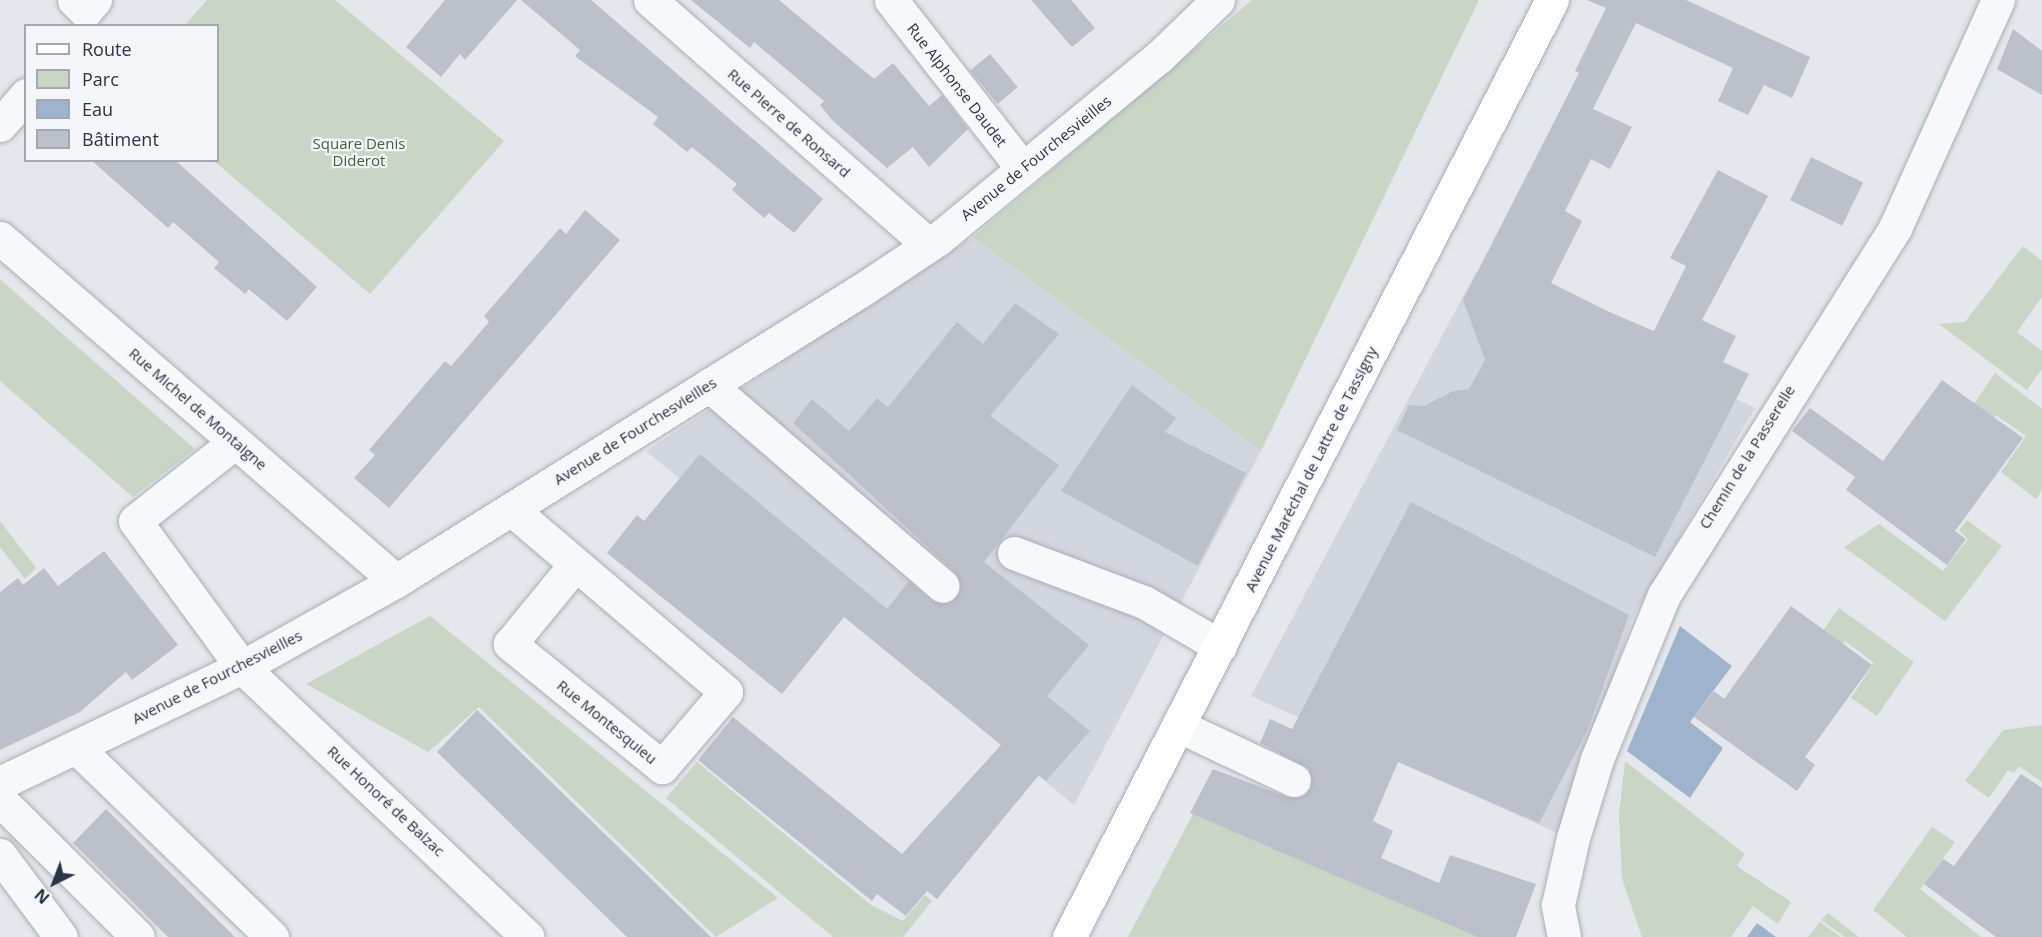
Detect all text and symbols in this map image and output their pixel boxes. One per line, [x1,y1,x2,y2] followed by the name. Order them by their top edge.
[903,20,1011,150] street label: Rue Alphonse Daudet
[24,24,219,162] legend
[82,37,132,61] text: Route
[724,65,854,181] street label: Rue Pierre de Ronsard
[82,67,119,91] text: Parc
[957,92,1115,224] street label: Avenue de Fourchesvieilles
[82,97,113,121] text: Eau
[82,127,159,151] text: Bâtiment
[313,134,405,169] park label: Square Denis Diderot
[1241,343,1381,595] street label: Avenue Maréchal de Lattre de Tassigny
[125,344,271,474] street label: Rue Michel de Montaigne
[550,373,720,489] street label: Avenue de Fourchesvieilles
[1695,382,1799,532] street label: Chemin de la Passerelle
[129,626,305,728] street label: Avenue de Fourchesvieilles
[553,676,661,768] street label: Rue Montesquieu
[324,742,448,860] street label: Rue Honoré de Balzac
[24,853,84,913] north arrow
[30,884,54,909] text: N

